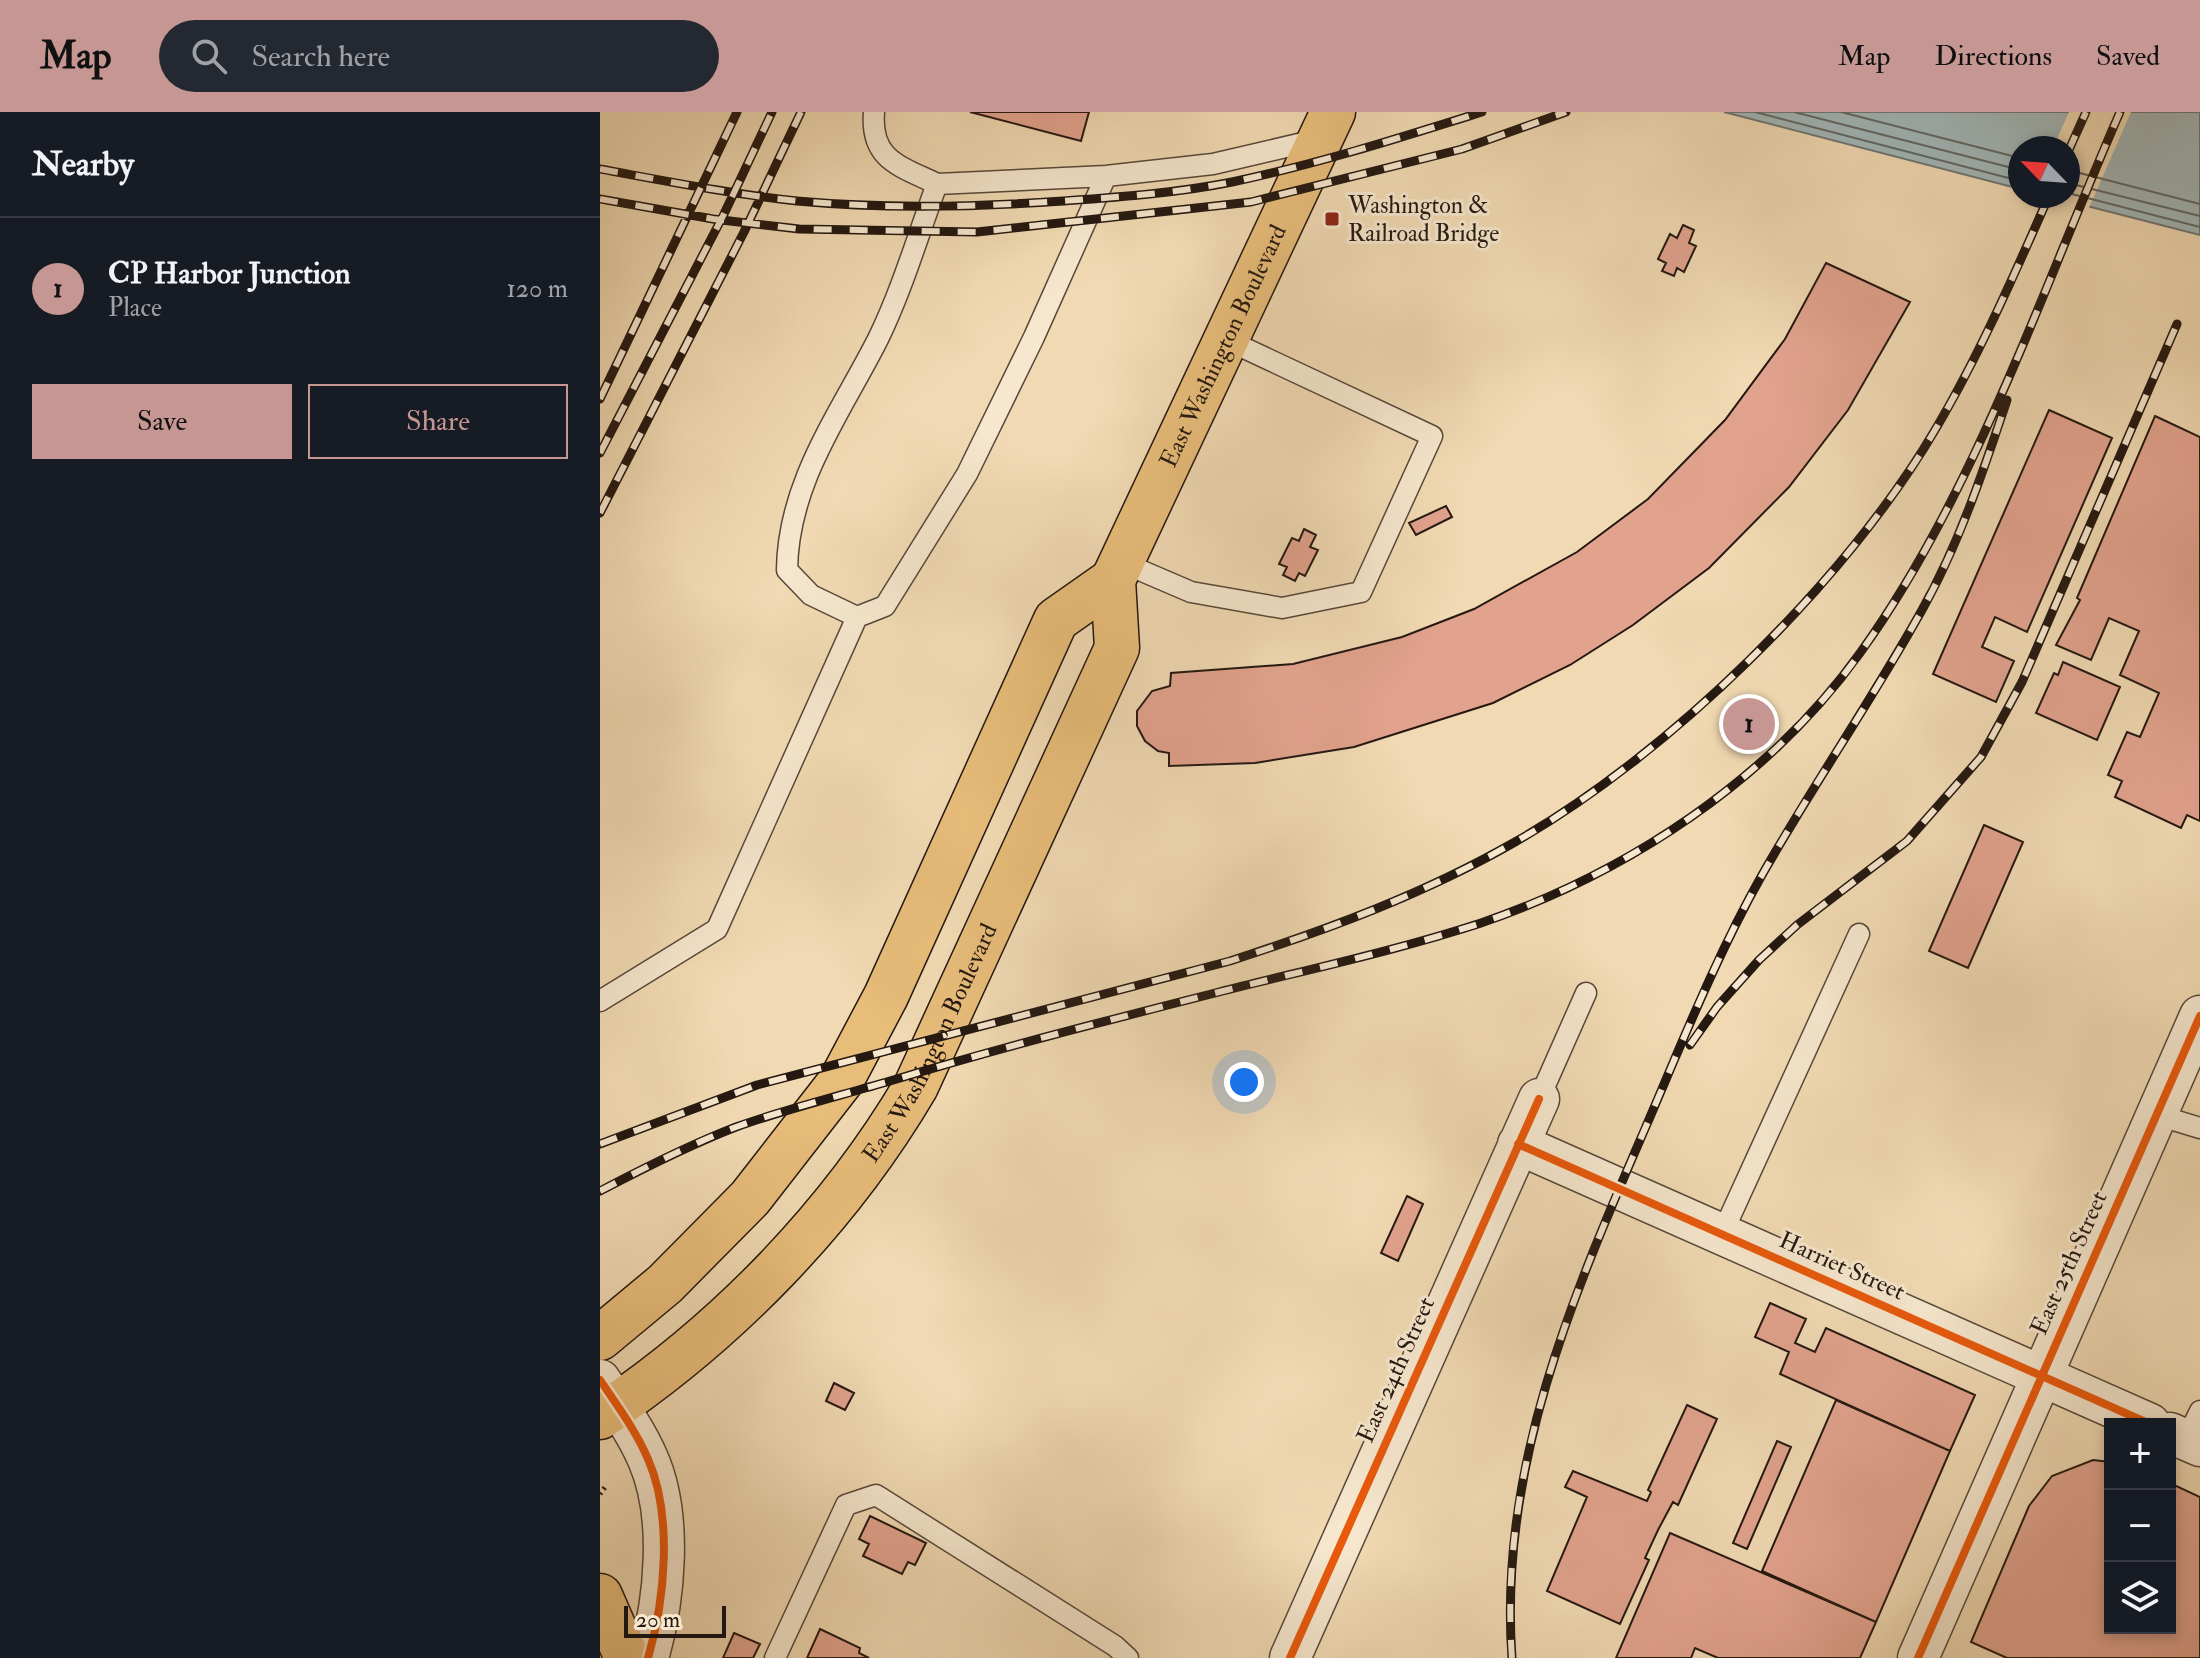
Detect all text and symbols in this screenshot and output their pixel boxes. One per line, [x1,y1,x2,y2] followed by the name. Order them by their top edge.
[159,20,719,92] search box
[40,32,111,80] text: Map
[187,34,231,78] icon: search
[251,38,390,75] text: Search here
[1838,39,1891,74] text: Map
[1935,39,2052,74] text: Directions
[2096,39,2160,74] text: Saved
[2008,136,2080,208] north arrow
[32,143,134,186] text: Nearby
[1347,190,1499,249] place label: Washington & Railroad Bridge
[1323,210,1341,228] marker: Washington & Railroad Bridge
[1153,219,1293,473] street label: East Washington Boulevard
[108,255,351,292] text: CP Harbor Junction
[53,273,63,305] text: 1
[507,273,568,305] text: 120 m
[108,292,162,324] text: Place
[32,384,292,459] button: Save
[308,384,568,459] button: Share
[1723,694,1775,754] pin: 1
[855,918,1004,1169] street label: East Washington Boulevard
[1224,1062,1264,1102] your location
[2023,1186,2115,1340] street label: East 25th Street
[1774,1225,1910,1308] street label: Harriet Street
[1350,1292,1442,1448] street label: East 24th Street
[2104,1418,2176,1634] map controls
[2104,1418,2176,1490] button: +
[2104,1490,2176,1562] button: −
[2104,1562,2176,1634] button: layers
[624,1602,726,1638] scale bar
[636,1606,680,1634] text: 20 m

